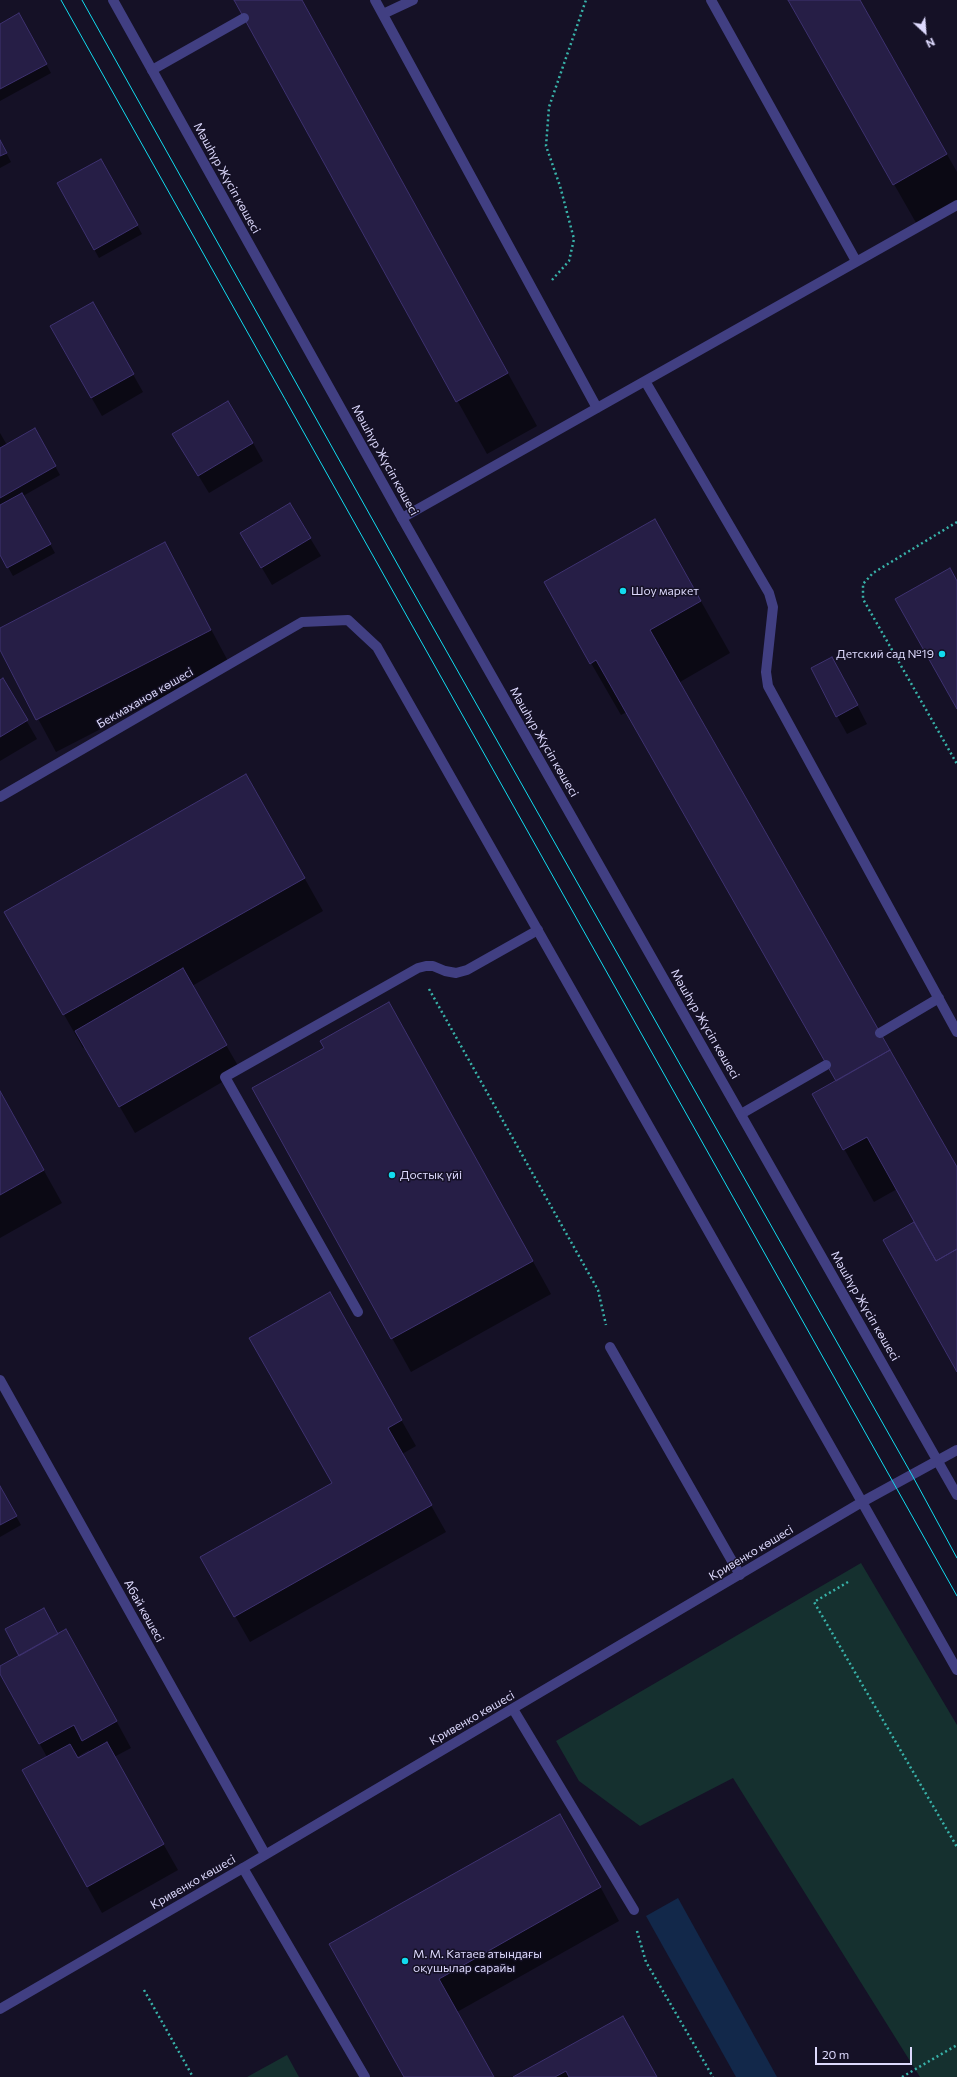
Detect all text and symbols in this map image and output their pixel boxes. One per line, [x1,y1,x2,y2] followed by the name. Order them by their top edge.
[905,12,945,52] north arrow
[924,36,937,51] text: N
[191,120,263,236] street label: Мәшһүр Жүсіп көшесі
[349,402,421,518] street label: Мәшһүр Жүсіп көшесі
[631,584,699,598] place label: Шоу маркет
[618,586,628,596] marker: Шоу маркет
[836,647,934,661] place label: Детский сад №19
[937,649,947,659] marker: Детский сад №19
[94,665,196,731] street label: Бекмаханов көшесі
[507,684,581,800] street label: Мәшһүр Жүсіп көшесі
[668,966,742,1082] street label: Мәшһүр Жүсіп көшесі
[400,1168,462,1182] place label: Достық үйі
[387,1170,397,1180] marker: Достық үйі
[828,1248,902,1364] street label: Мәшһүр Жүсіп көшесі
[706,1522,796,1584] street label: Кривенко көшесі
[121,1577,167,1645] street label: Абай көшесі
[427,1688,517,1748] street label: Кривенко көшесі
[148,1852,238,1912] street label: Кривенко көшесі
[413,1947,542,1975] place label: М. М. Катаев атындағы оқушылар сарайы
[400,1956,410,1966] marker: М. М. Катаев атындағы оқушылар сарайы
[817,2039,914,2065] scale bar
[822,2047,849,2061] text: 20 m

